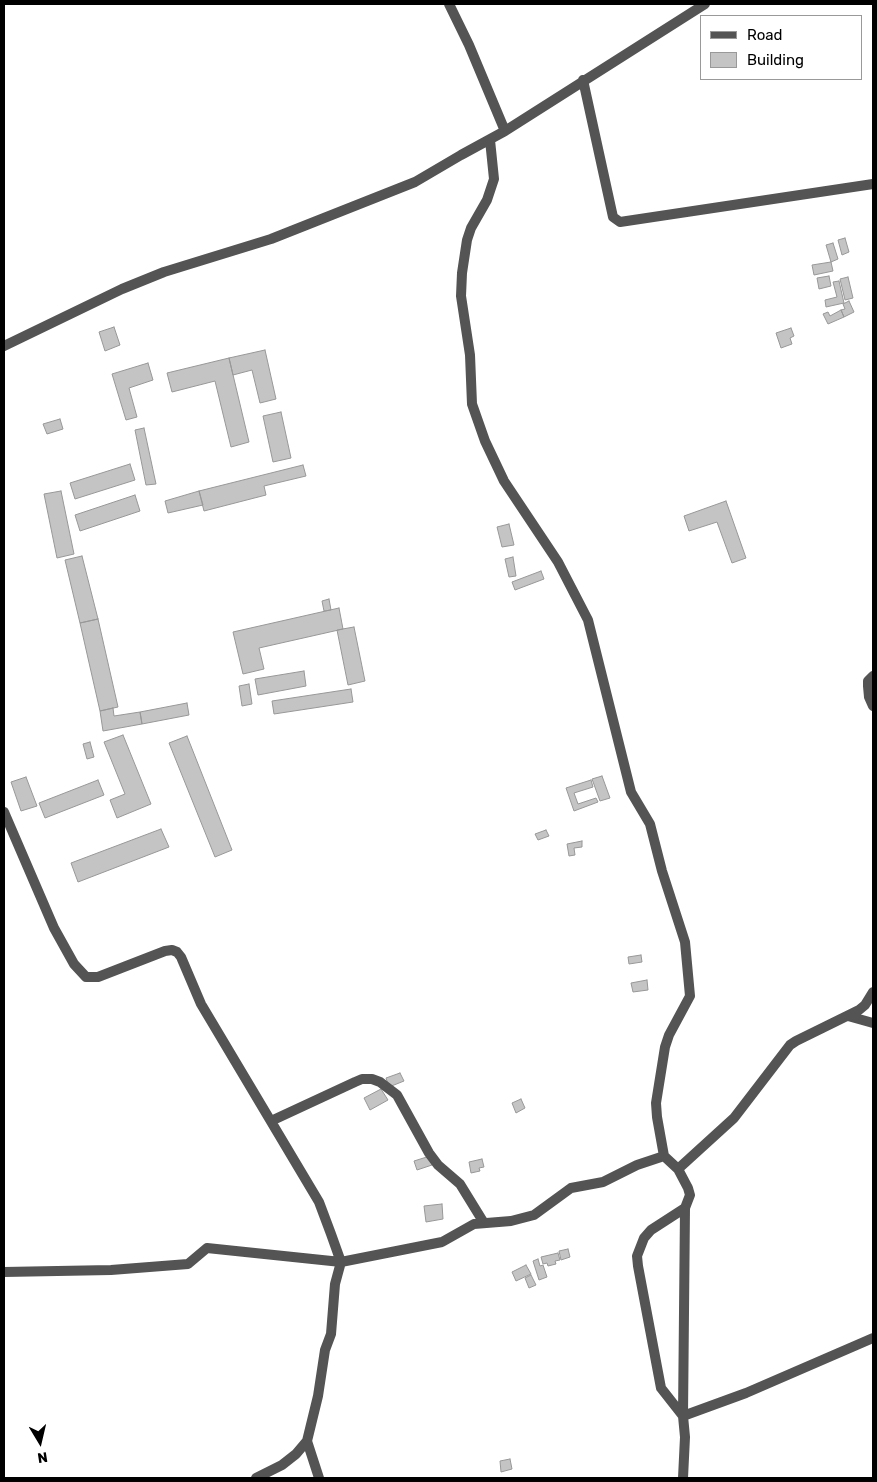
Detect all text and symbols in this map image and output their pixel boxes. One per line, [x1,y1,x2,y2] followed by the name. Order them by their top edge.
[700,15,862,80] legend
[747,26,783,44] text: Road
[747,51,804,69] text: Building
[15,1417,65,1467] north arrow
[36,1448,49,1466] text: N

